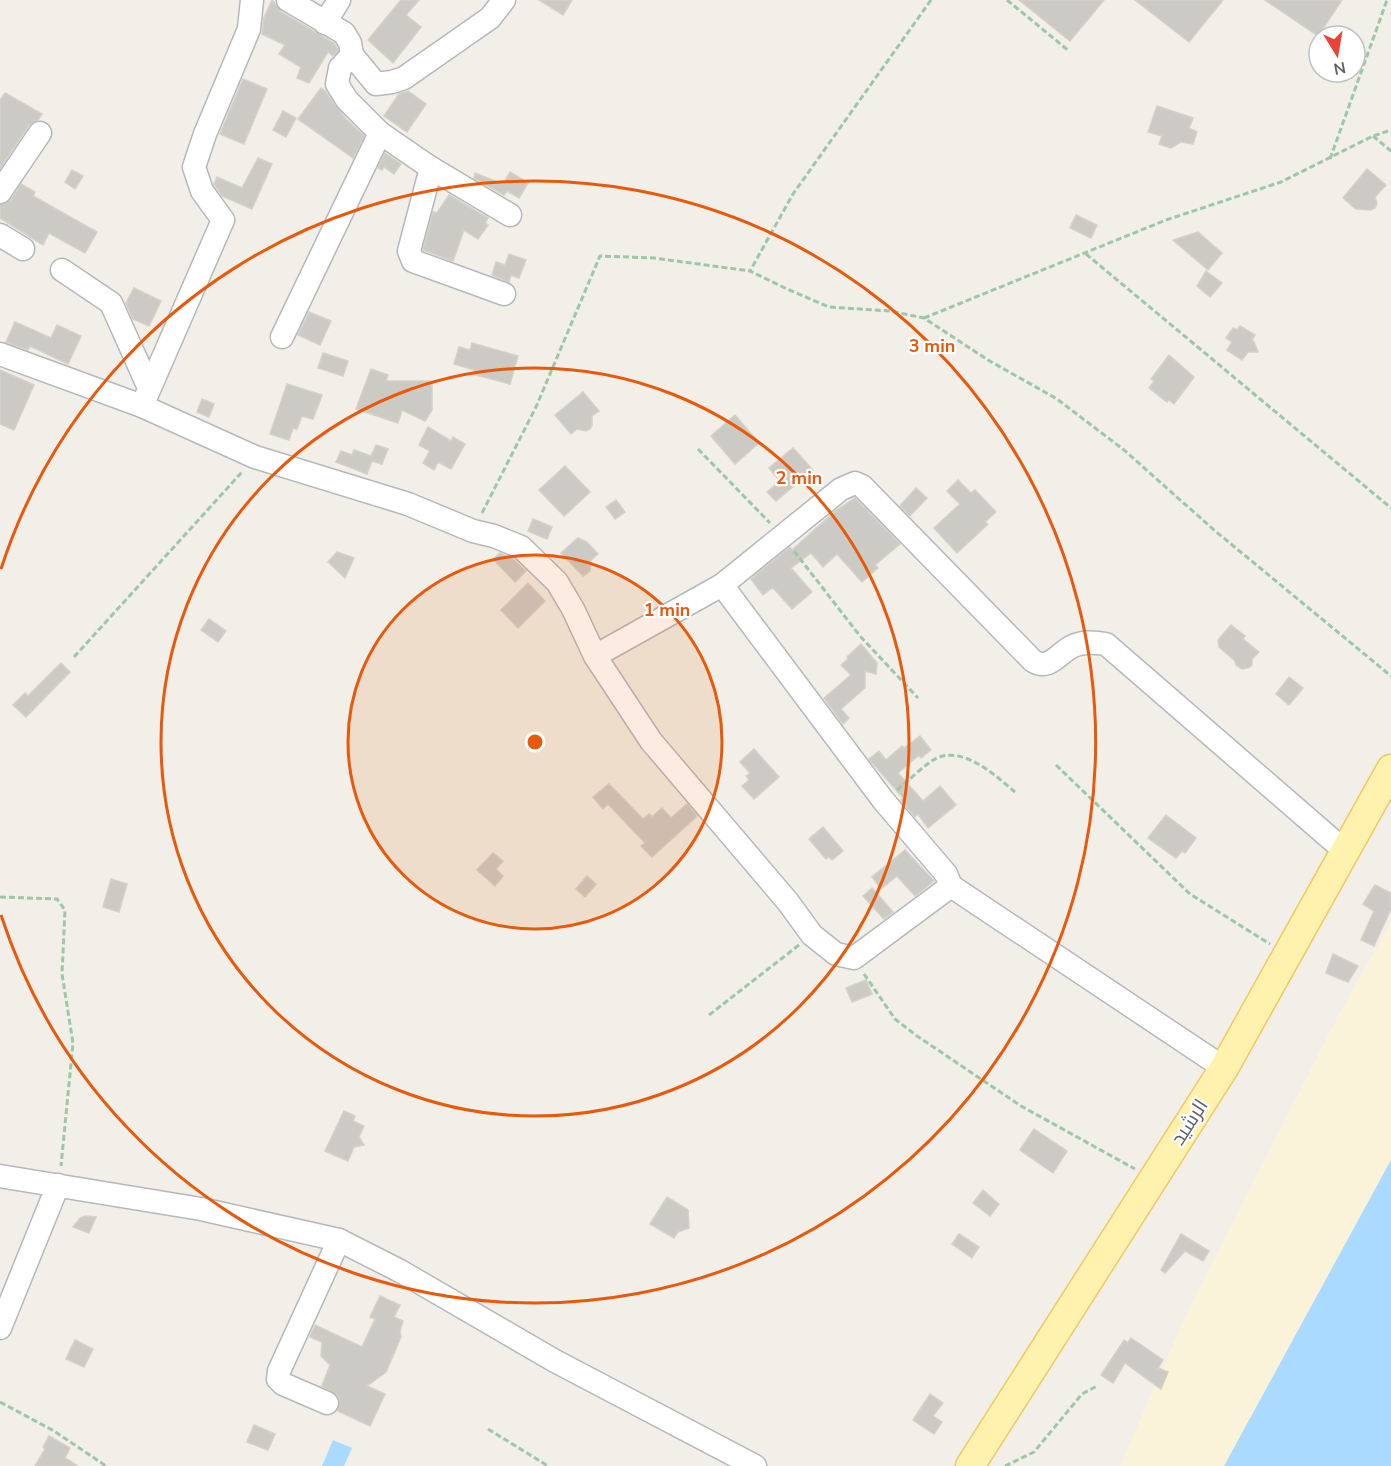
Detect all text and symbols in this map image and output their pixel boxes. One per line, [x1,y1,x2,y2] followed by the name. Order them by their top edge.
[1307,24,1367,84] north arrow
[1332,56,1348,80] text: N
[909,334,955,358] text: 3 min
[776,466,822,490] text: 2 min
[644,598,690,622] text: 1 min
[525,732,545,752] centre of rings
[1164,1094,1214,1151] street label: الرشيد

